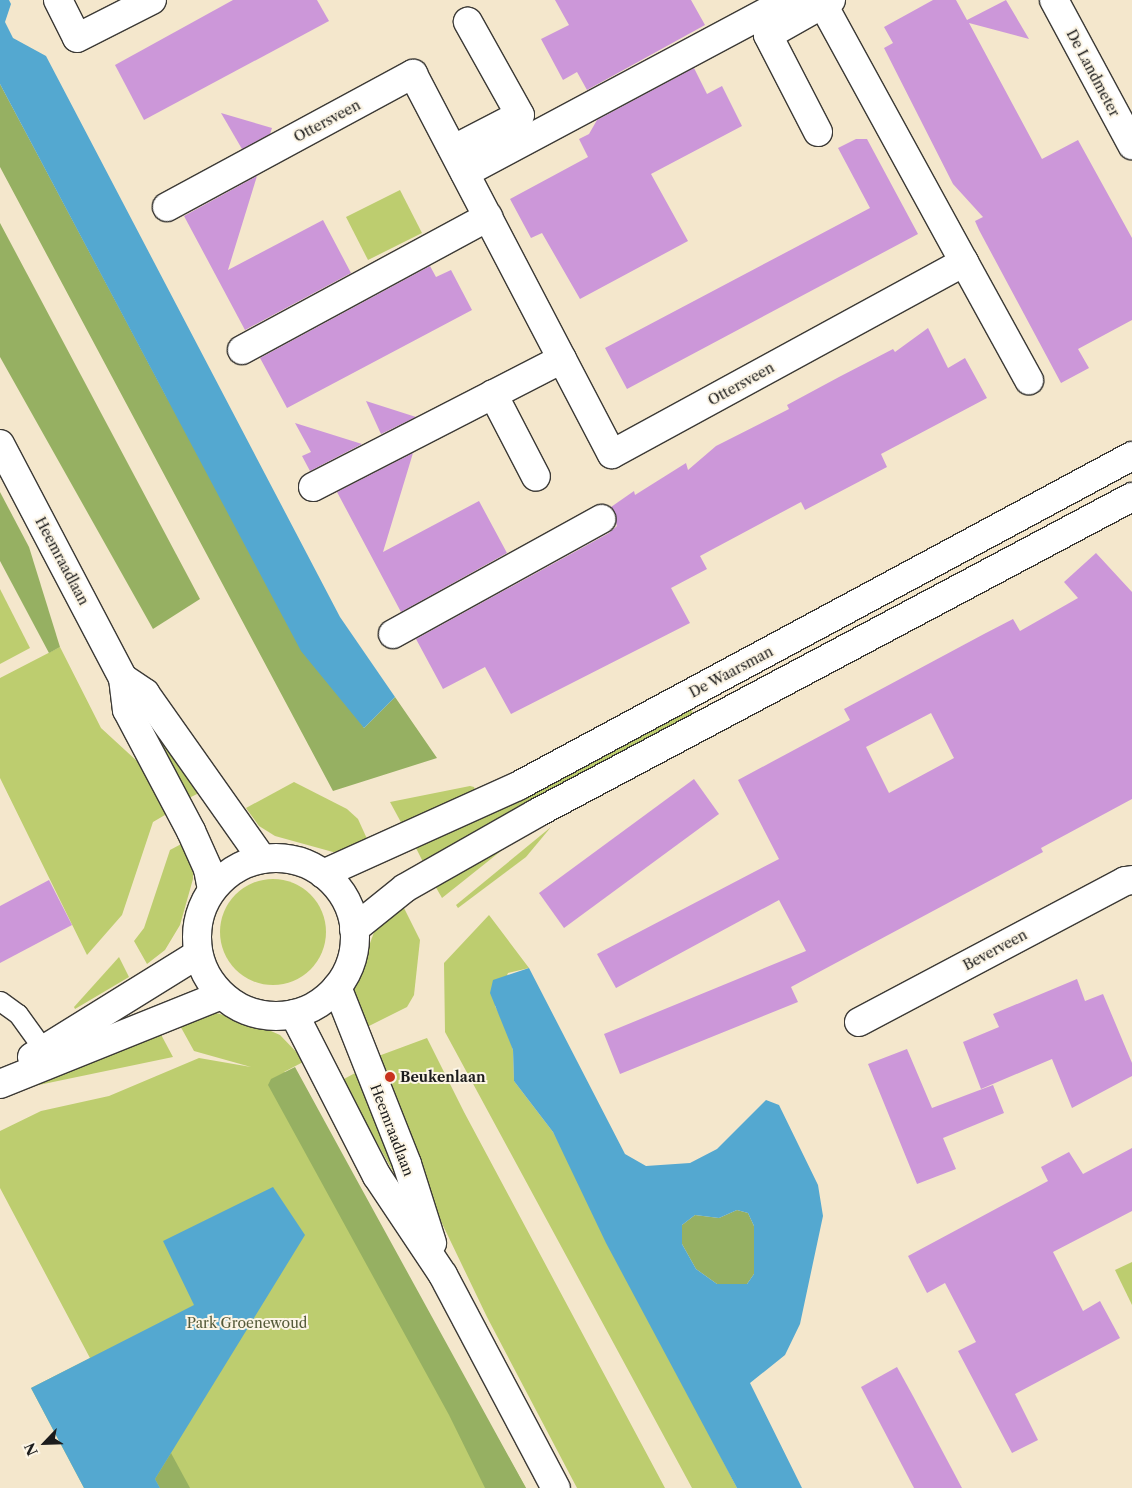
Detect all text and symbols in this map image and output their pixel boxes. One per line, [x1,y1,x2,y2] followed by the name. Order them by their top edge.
[1063,27,1123,119] street label: De Landmeter
[291,96,363,146] street label: Ottersveen
[705,359,777,409] street label: Ottersveen
[32,514,92,608] street label: Heemraadlaan
[686,643,776,701] street label: De Waarsman
[960,926,1030,974] street label: Beverveen
[400,1069,486,1085] place label: Beukenlaan
[384,1071,396,1083] marker: Beukenlaan
[367,1082,417,1178] street label: Heemraadlaan
[187,1315,307,1331] park label: Park Groenewoud
[20,1418,70,1468] north arrow
[21,1440,42,1458] text: N

